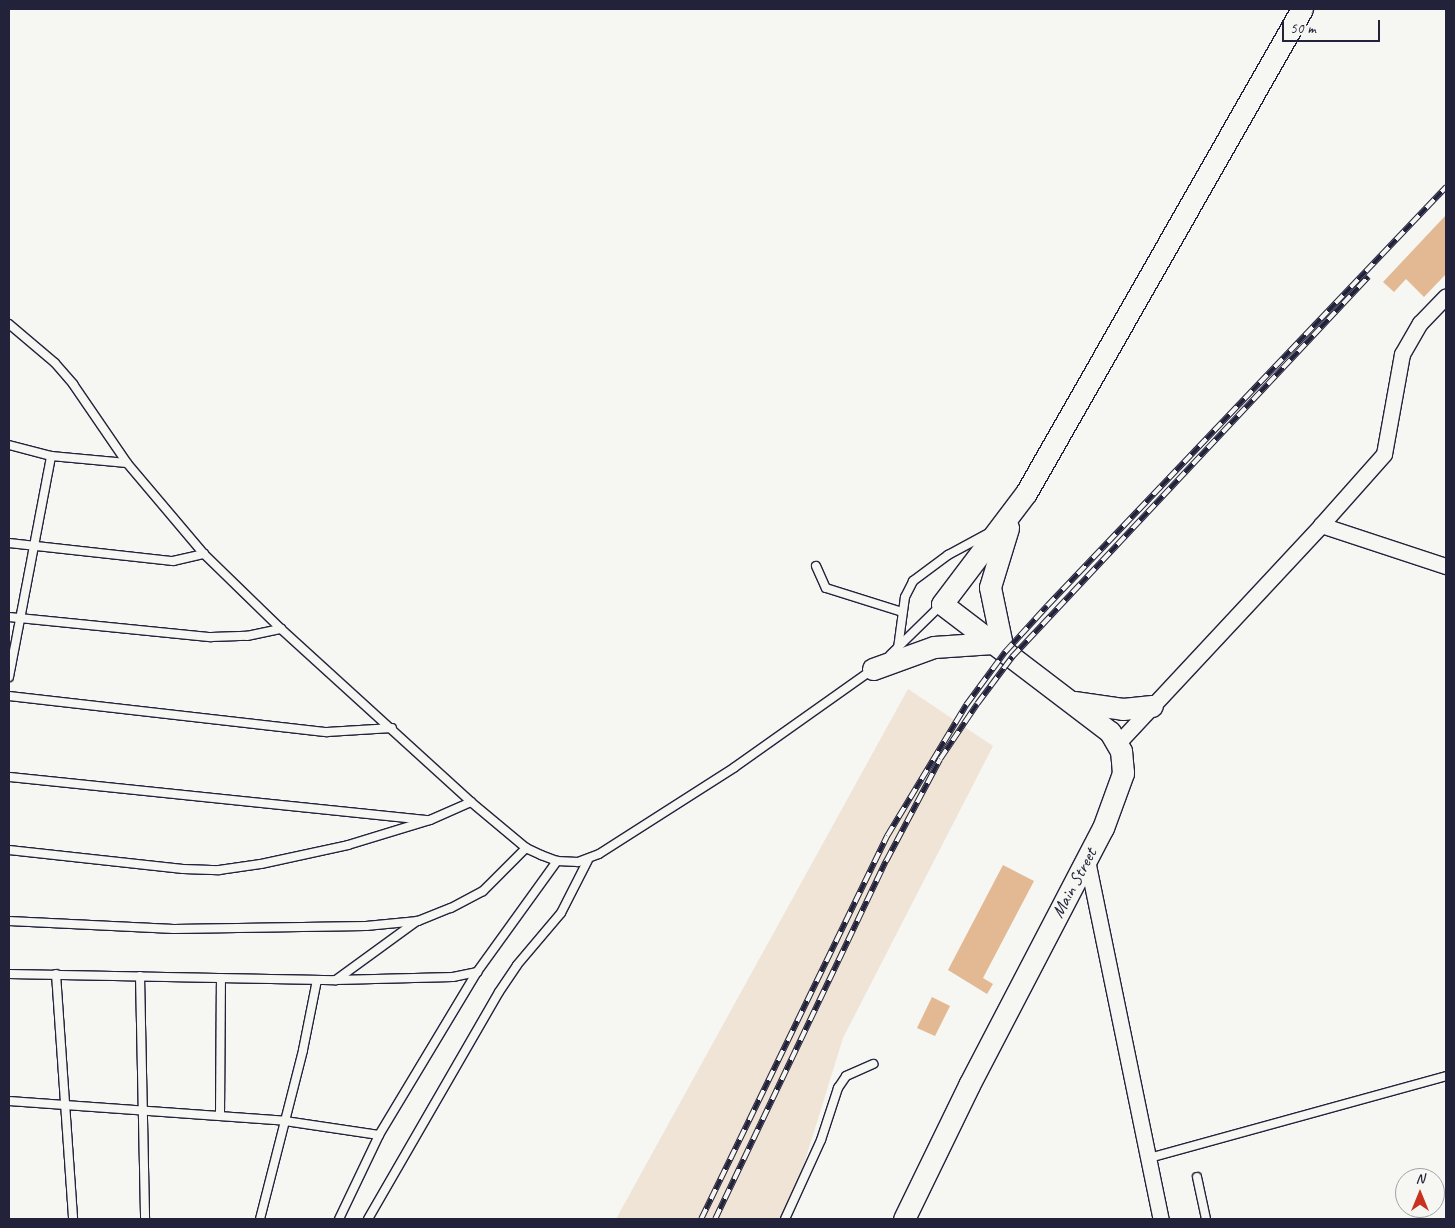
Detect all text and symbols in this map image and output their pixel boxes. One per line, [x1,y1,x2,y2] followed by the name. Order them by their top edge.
[1285,10,1382,42] scale bar
[1290,19,1316,38] text: 50 m
[1047,844,1101,922] street label: Main Street
[1395,1168,1445,1218] north arrow
[1416,1170,1424,1187] text: N

